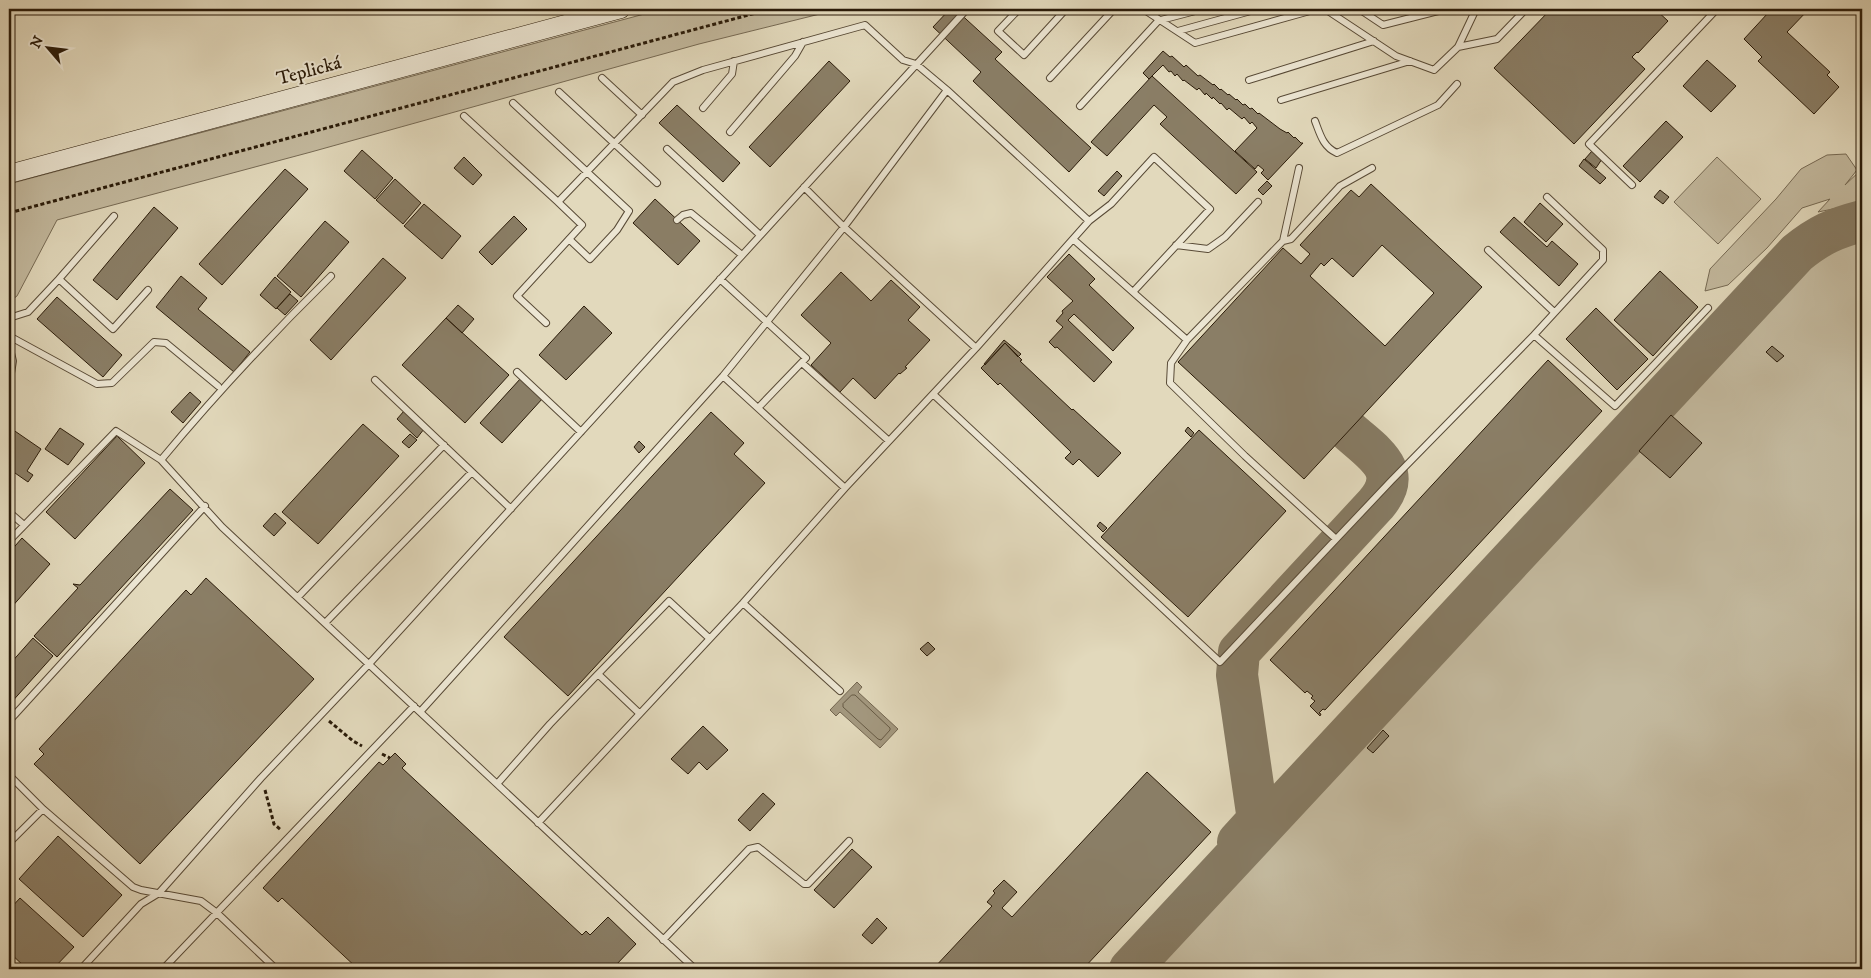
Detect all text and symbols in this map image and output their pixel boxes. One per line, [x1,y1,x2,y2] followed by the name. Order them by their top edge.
[22,22,72,72] north arrow
[27,33,48,52] text: N
[274,51,344,91] street label: Teplická

